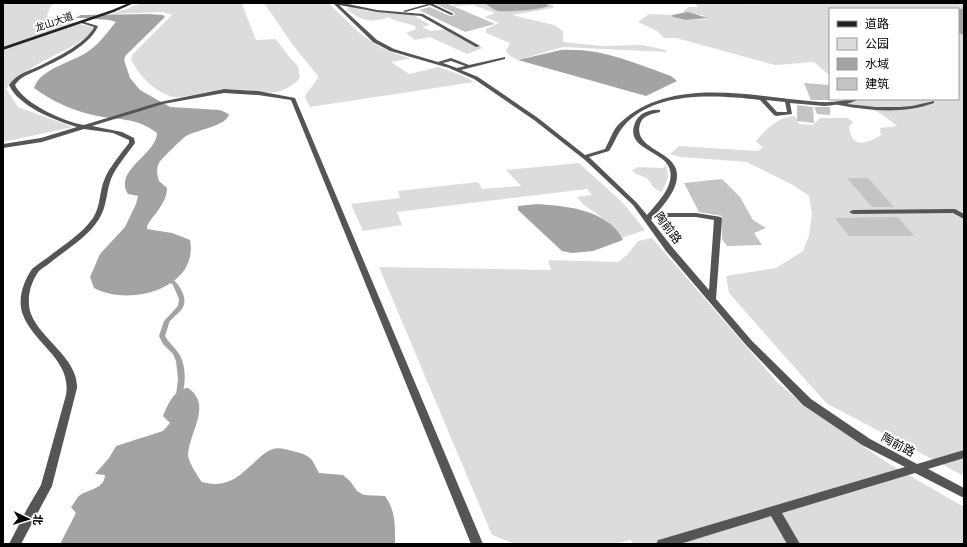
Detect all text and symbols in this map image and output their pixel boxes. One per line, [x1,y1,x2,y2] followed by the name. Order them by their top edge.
[829,8,959,100] legend
[33,10,75,34] street label: 龙山大道
[865,17,889,31] text: 道路
[865,37,889,51] text: 公园
[865,57,889,71] text: 水域
[865,77,889,91] text: 建筑
[652,209,684,247] street label: 陶前路
[879,430,917,460] street label: 陶前路
[8,499,48,539] north arrow
[32,514,44,526] text: 北

